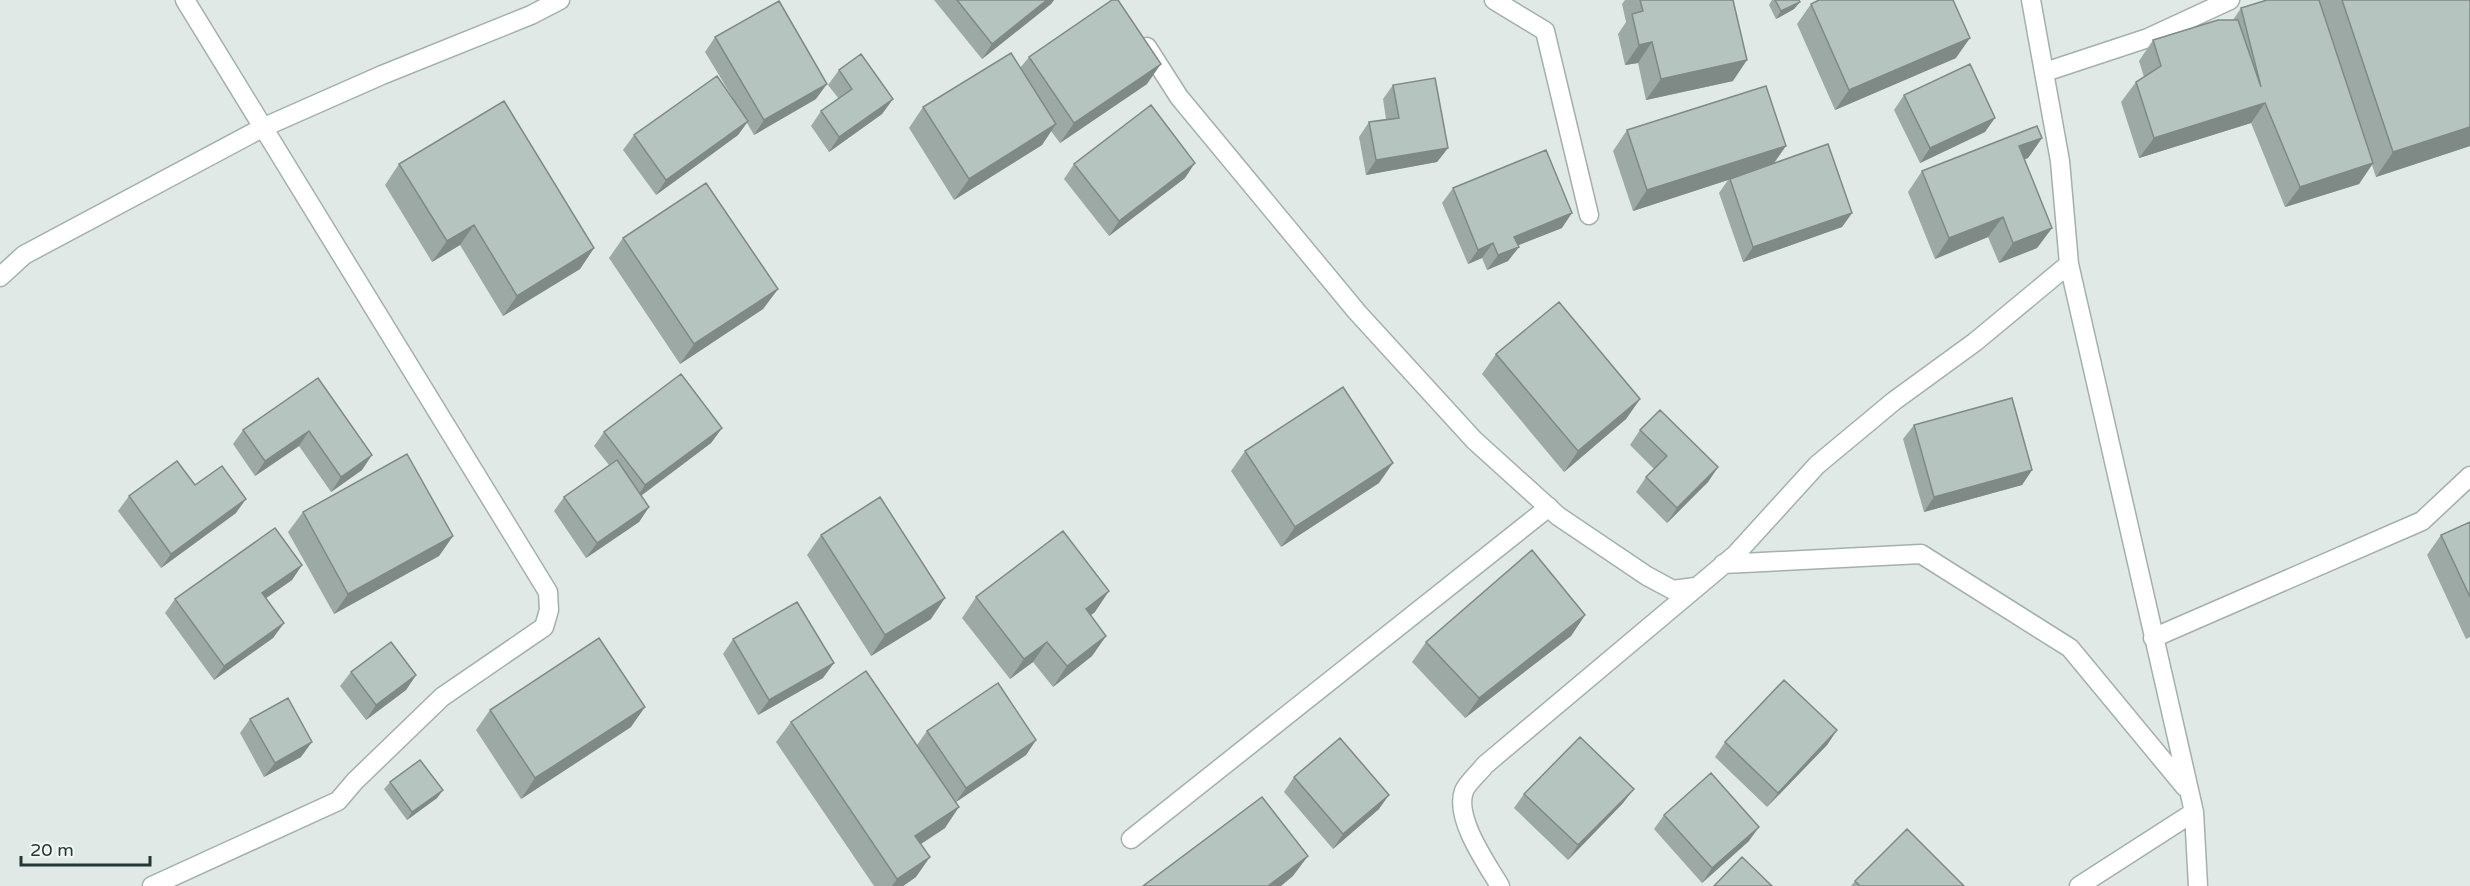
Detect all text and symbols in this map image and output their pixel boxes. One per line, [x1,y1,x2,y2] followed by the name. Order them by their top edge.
[21,829,150,867] scale bar
[30,839,74,861] text: 20 m

